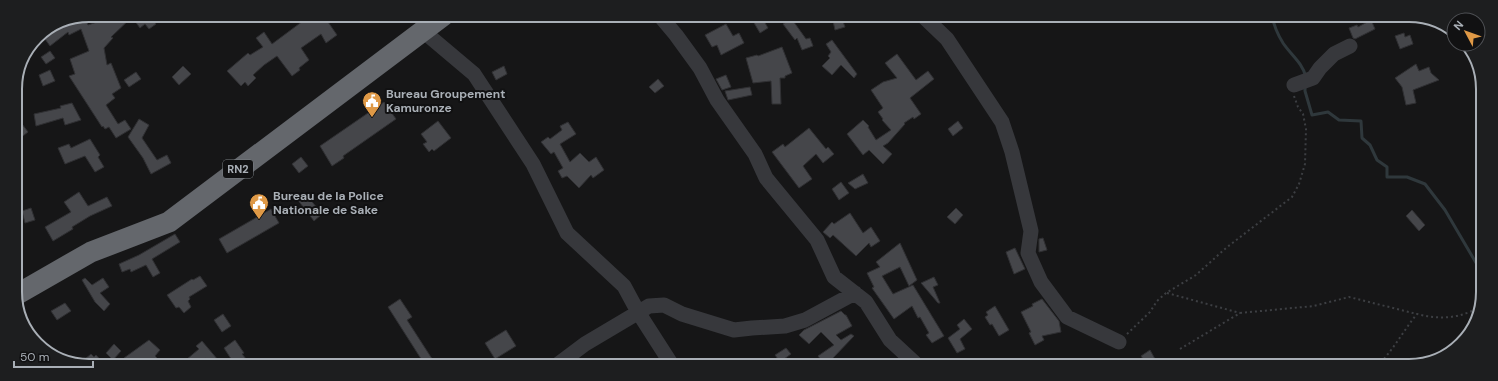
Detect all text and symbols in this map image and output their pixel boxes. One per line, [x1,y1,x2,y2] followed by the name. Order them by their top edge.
[1446,12,1486,52] north arrow
[1451,18,1466,33] text: N
[386,86,505,116] place label: Bureau Groupement Kamuronze
[361,90,383,118] public building icon: Bureau Groupement Kamuronze
[223,160,253,178] road number: RN2
[273,188,384,218] place label: Bureau de la Police Nationale de Sake
[248,192,270,220] public building icon: Bureau de la Police Nationale de Sake
[14,343,93,369] scale bar
[20,349,49,365] text: 50 m

